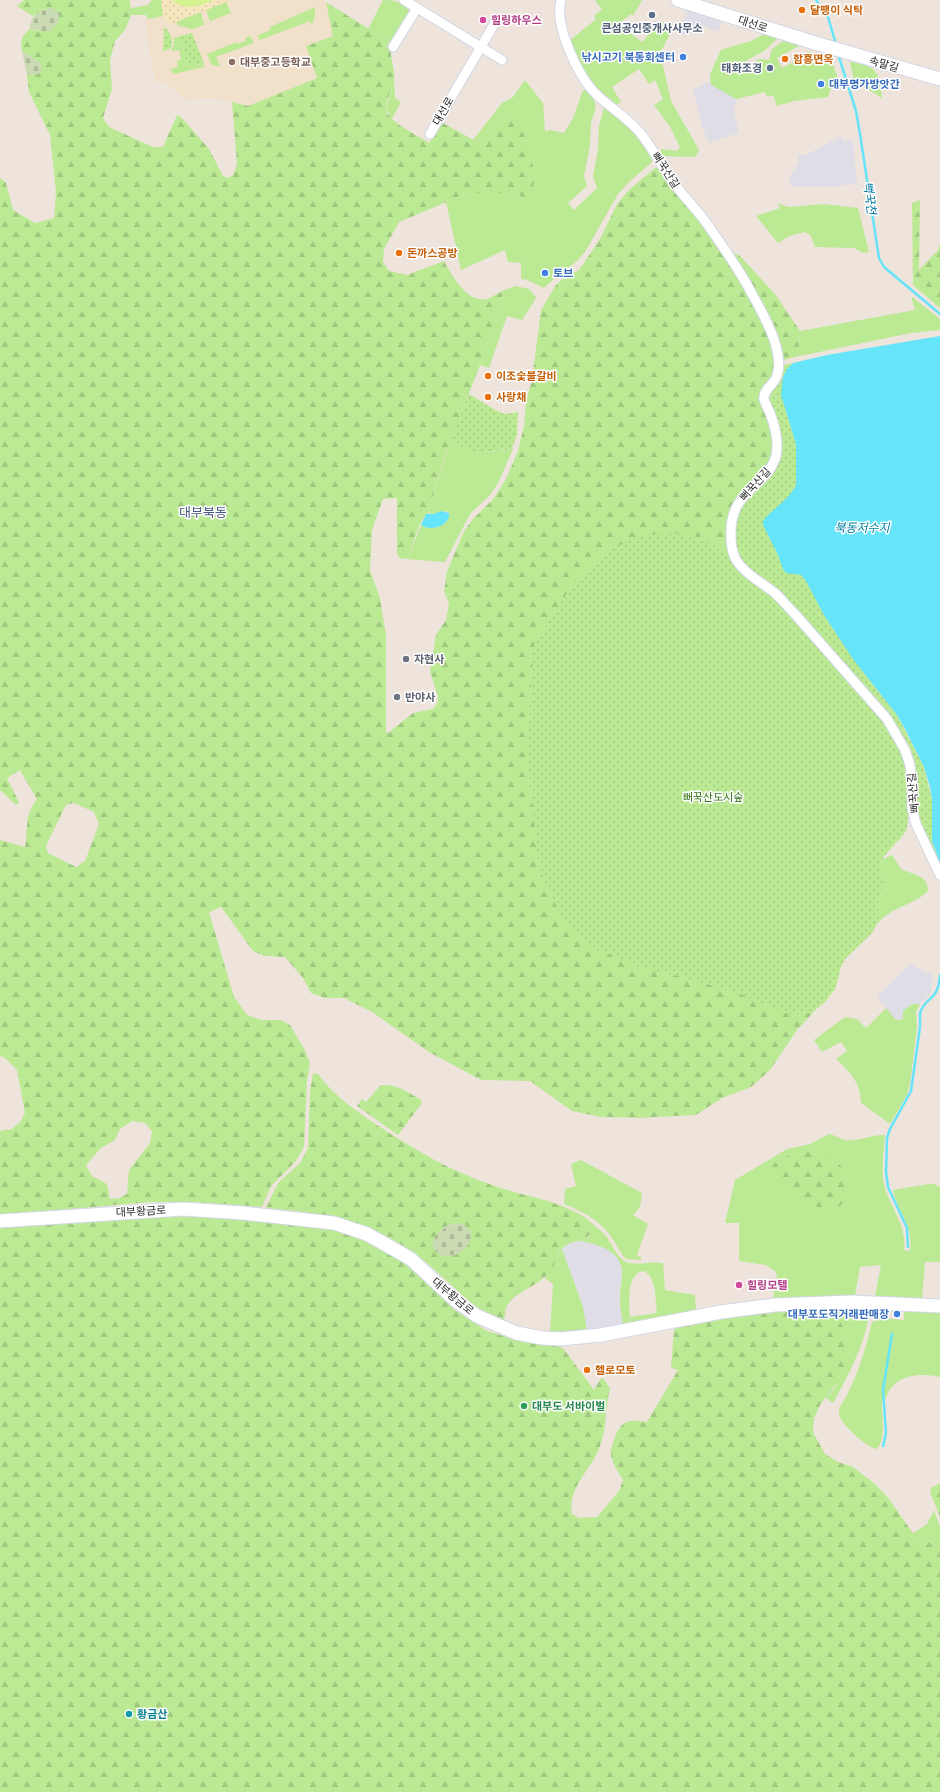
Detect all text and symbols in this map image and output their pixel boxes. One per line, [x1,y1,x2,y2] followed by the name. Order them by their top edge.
[810,2,863,18] place label: 달팽이 식탁
[797,5,807,15] marker: 달팽이 식탁
[647,10,657,20] marker: 큰섬공인중개사사무소
[491,12,542,28] place label: 힐링하우스
[736,12,770,36] street label: 대선로
[478,15,488,25] marker: 힐링하우스
[601,20,703,36] place label: 큰섬공인중개사사무소
[582,49,675,65] place label: 낚시고기 북동회센터
[793,51,833,67] place label: 함흥면옥
[678,52,688,62] marker: 낚시고기 북동회센터
[867,52,901,76] street label: 속말길
[240,54,311,70] place label: 대부중고등학교
[780,54,790,64] marker: 함흥면옥
[227,57,237,67] marker: 대부중고등학교
[722,60,762,76] place label: 태화조경
[765,63,775,73] marker: 태화조경
[829,76,900,92] place label: 대부명가방앗간
[816,79,826,89] marker: 대부명가방앗간
[428,94,458,128] street label: 대선로
[648,149,684,191] street label: 뻐꾹산길
[858,180,882,218] water label: 뻑꾹천
[407,245,458,261] place label: 돈까스공방
[394,248,404,258] marker: 돈까스공방
[553,265,573,281] place label: 토브
[540,268,550,278] marker: 토브
[496,368,557,384] place label: 이조숯불갈비
[483,371,493,381] marker: 이조숯불갈비
[496,389,526,405] place label: 사랑채
[483,392,493,402] marker: 사랑채
[736,464,774,504] street label: 뻐꾹산길
[179,502,227,522] district label: 대부북동
[834,518,891,537] water label: 북동저수지
[414,651,444,667] place label: 자현사
[401,654,411,664] marker: 자현사
[405,689,435,705] place label: 반야사
[392,692,402,702] marker: 반야사
[903,772,923,814] street label: 뻐꾹산길
[683,789,743,805] park label: 뻐꾹산도시숲
[115,1202,167,1220] street label: 대부황금로
[428,1274,478,1318] street label: 대부황금로
[747,1277,787,1293] place label: 힐링모텔
[734,1280,744,1290] marker: 힐링모텔
[788,1306,889,1322] place label: 대부포도직거래판매장
[892,1309,902,1319] marker: 대부포도직거래판매장
[595,1362,635,1378] place label: 헬로모토
[582,1365,592,1375] marker: 헬로모토
[532,1398,605,1414] place label: 대부도 서바이벌
[519,1401,529,1411] marker: 대부도 서바이벌
[137,1706,167,1722] place label: 황금산
[124,1709,134,1719] marker: 황금산

